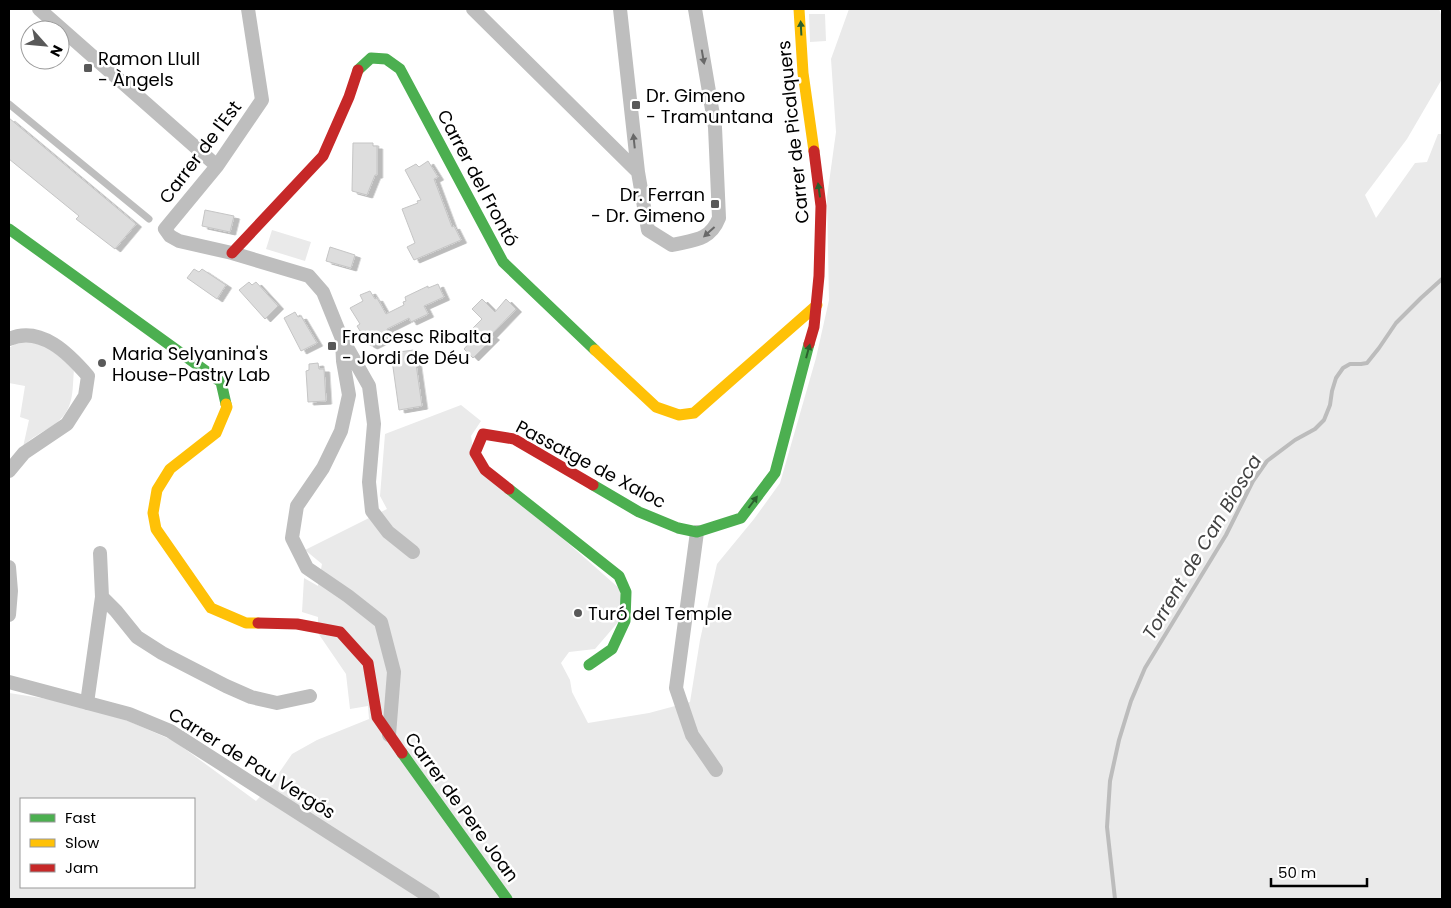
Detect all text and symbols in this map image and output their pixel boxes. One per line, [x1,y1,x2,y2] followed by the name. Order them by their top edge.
[20,20,70,70] north arrow
[796,20,804,36] one-way arrow
[771,39,815,225] street label: Carrer de Picalquers
[45,42,68,60] text: N
[98,46,200,92] place label: Ramon Llull - Àngels
[700,49,708,65] one-way arrow
[82,62,94,74] marker: Ramon Llull - Àngels
[646,83,773,129] place label: Dr. Gimeno - Tramuntana
[153,95,247,209] street label: Carrer de l'Est
[630,99,642,111] marker: Dr. Gimeno - Tramuntana
[431,105,525,251] street label: Carrer del Frontó
[630,132,638,148] one-way arrow
[815,181,823,197] one-way arrow
[591,182,705,228] place label: Dr. Ferran - Dr. Gimeno
[709,198,721,210] marker: Dr. Ferran - Dr. Gimeno
[703,226,715,238] one-way arrow
[342,324,492,370] place label: Francesc Ribalta - Jordi de Déu
[326,340,338,352] marker: Francesc Ribalta - Jordi de Déu
[112,341,270,387] place label: Maria Selyanina's House-Pastry Lab
[804,343,812,358] one-way arrow
[96,357,108,369] marker: Maria Selyanina's House-Pastry Lab
[512,414,670,514] street label: Passatge de Xaloc
[1136,449,1268,645] water label: Torrent de Can Biosca
[748,495,758,509] one-way arrow
[588,601,732,626] place label: Turó del Temple
[572,607,584,619] marker: Turó del Temple
[164,701,340,825] street label: Carrer de Pau Vergós
[399,727,525,887] street label: Carrer de Pere Joan
[20,798,195,888] legend
[65,807,96,828] text: Fast
[65,832,100,853] text: Slow
[1271,856,1367,888] scale bar
[65,857,99,878] text: Jam
[1278,862,1316,883] text: 50 m

